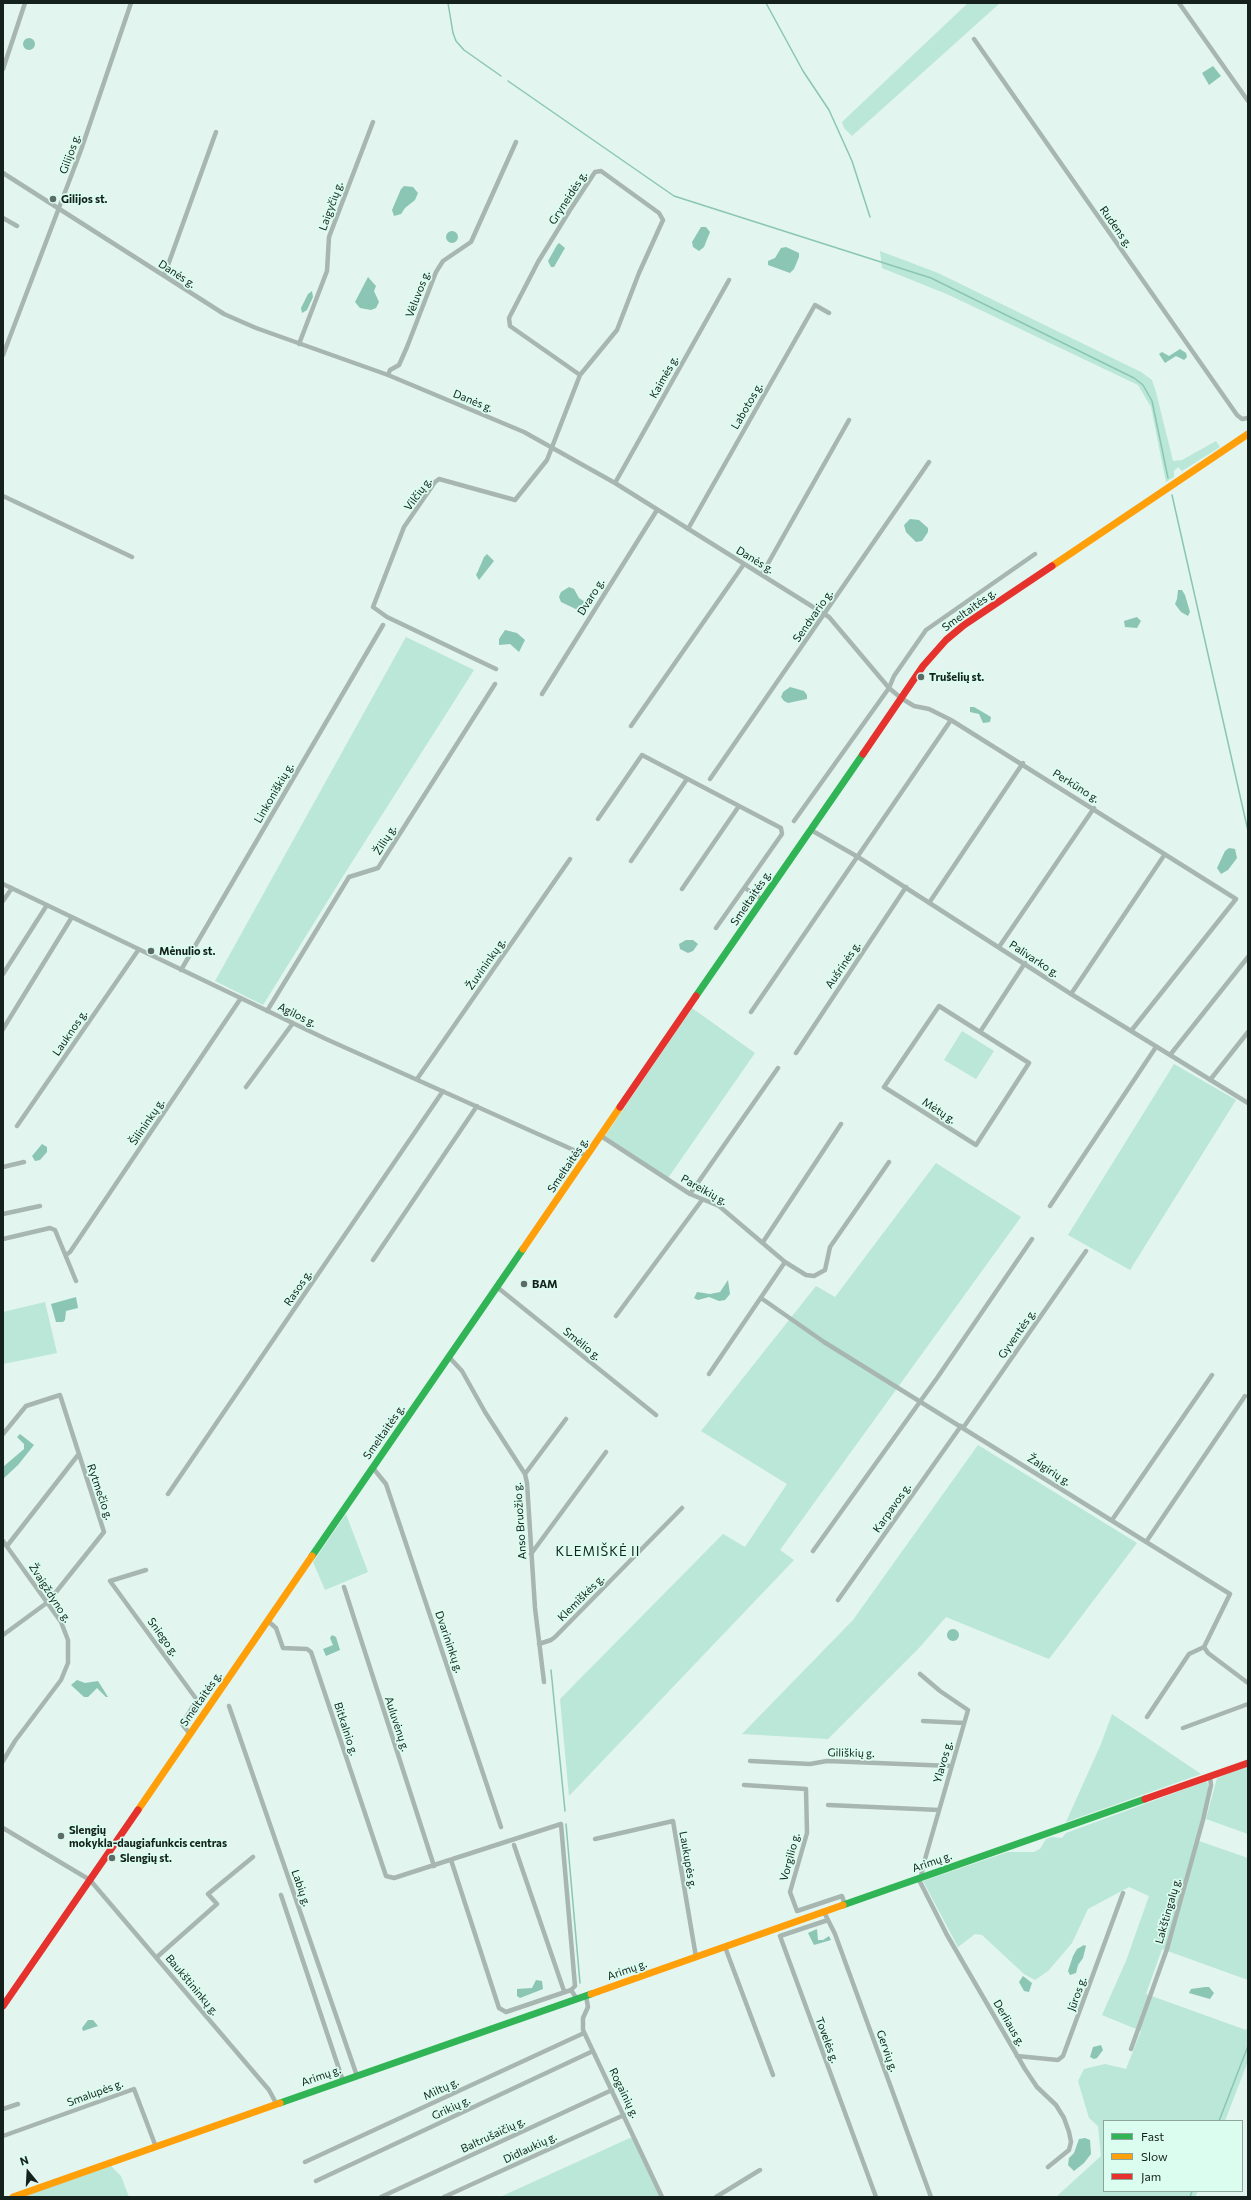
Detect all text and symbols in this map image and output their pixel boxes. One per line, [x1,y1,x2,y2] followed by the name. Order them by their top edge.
[57,132,83,176] street label: Gilijos g.
[546,169,590,227] street label: Gryneidės g.
[316,180,346,232] street label: Laigyčių g.
[61,192,108,206] place label: Gilijos st.
[48,194,58,204] marker: Gilijos st.
[1097,204,1135,250] street label: Rudens g.
[156,257,198,291] street label: Danės g.
[403,269,433,319] street label: Vėluvos g.
[647,353,681,401] street label: Kaimės g.
[728,380,766,432] street label: Labotos g.
[451,387,495,415] street label: Danės g.
[401,475,435,513] street label: Vilčių g.
[734,544,776,576] street label: Danės g.
[575,576,607,618] street label: Dvaro g.
[939,586,999,634] street label: Smeltaitės g.
[790,587,836,645] street label: Sendvario g.
[929,670,984,684] place label: Trušelių st.
[916,672,926,682] marker: Trušelių st.
[251,760,297,826] street label: Linkoniškių g.
[1050,766,1102,806] street label: Perkūno g.
[371,823,399,857] street label: Žilių g.
[728,868,774,928] street label: Smeltaitės g.
[463,936,509,992] street label: Žuvininkų g.
[1007,938,1061,980] street label: Palivarko g.
[823,939,863,991] street label: Aušrinės g.
[159,944,215,958] place label: Mėnulio st.
[146,946,156,956] marker: Mėnulio st.
[276,1000,318,1030] street label: Agilos g.
[50,1008,90,1058] street label: Lauknos g.
[920,1095,958,1127] street label: Mėtų g.
[127,1096,167,1148] street label: Šilininkų g.
[545,1135,591,1195] street label: Smeltaitės g.
[678,1172,730,1208] street label: Pareikių g.
[281,1268,315,1308] street label: Rasos g.
[532,1277,558,1291] place label: BAM
[519,1279,529,1289] marker: BAM
[995,1307,1039,1361] street label: Gyventės g.
[560,1325,604,1363] street label: Smėlio g.
[360,1402,408,1462] street label: Smeltaitės g.
[1025,1451,1073,1489] street label: Žalgirių g.
[84,1462,116,1522] street label: Rytmečio g.
[870,1481,914,1535] street label: Karpavos g.
[511,1482,529,1560] street label: Anso Bruožio g.
[556,1544,640,1560] district label: KLEMIŠKĖ II
[26,1561,74,1625] street label: Žvaigždyno g.
[555,1572,607,1624] street label: Klemiškės g.
[432,1609,466,1675] street label: Dvarininkų g.
[145,1615,181,1659] street label: Sniego g.
[177,1669,225,1729] street label: Smeltaitės g.
[382,1695,412,1753] street label: Auluvėnų g.
[331,1701,361,1757] street label: Bitkalnio g.
[931,1739,955,1785] street label: Ylavos g.
[827,1746,875,1760] street label: Giliškių g.
[69,1823,227,1849] place label: Slengių mokykla-daugiafunkcis centras
[676,1830,700,1890] street label: Laukupės g.
[56,1831,66,1841] marker: Slengių mokykla-daugiafunkcis centras
[777,1831,803,1883] street label: Vorgilio g.
[910,1849,954,1875] street label: Arimų g.
[120,1851,172,1865] place label: Slengių st.
[107,1853,117,1863] marker: Slengių st.
[289,1868,313,1908] street label: Labių g.
[1152,1877,1184,1945] street label: Lakštingalų g.
[163,1952,221,2018] street label: Baukštininkų g.
[605,1957,649,1983] street label: Arimų g.
[1065,1975,1089,2013] street label: Jūros g.
[990,1997,1028,2049] street label: Derliaus g.
[813,2015,841,2065] street label: Tovelės g.
[873,2028,901,2074] street label: Gervių g.
[299,2063,343,2089] street label: Arimų g.
[606,2066,642,2120] street label: Rogainių g.
[421,2075,461,2103] street label: Miltų g.
[65,2077,125,2109] street label: Smalupės g.
[430,2093,472,2123] street label: Grikių g.
[459,2114,527,2156] street label: Baltrušaičių g.
[1103,2120,1243,2192] legend
[1141,2129,1164,2143] text: Fast
[501,2130,559,2166] street label: Didlaukių g.
[1141,2149,1168,2163] text: Slow
[8,2152,48,2192] north arrow
[18,2153,30,2168] text: N
[1141,2169,1161,2183] text: Jam

